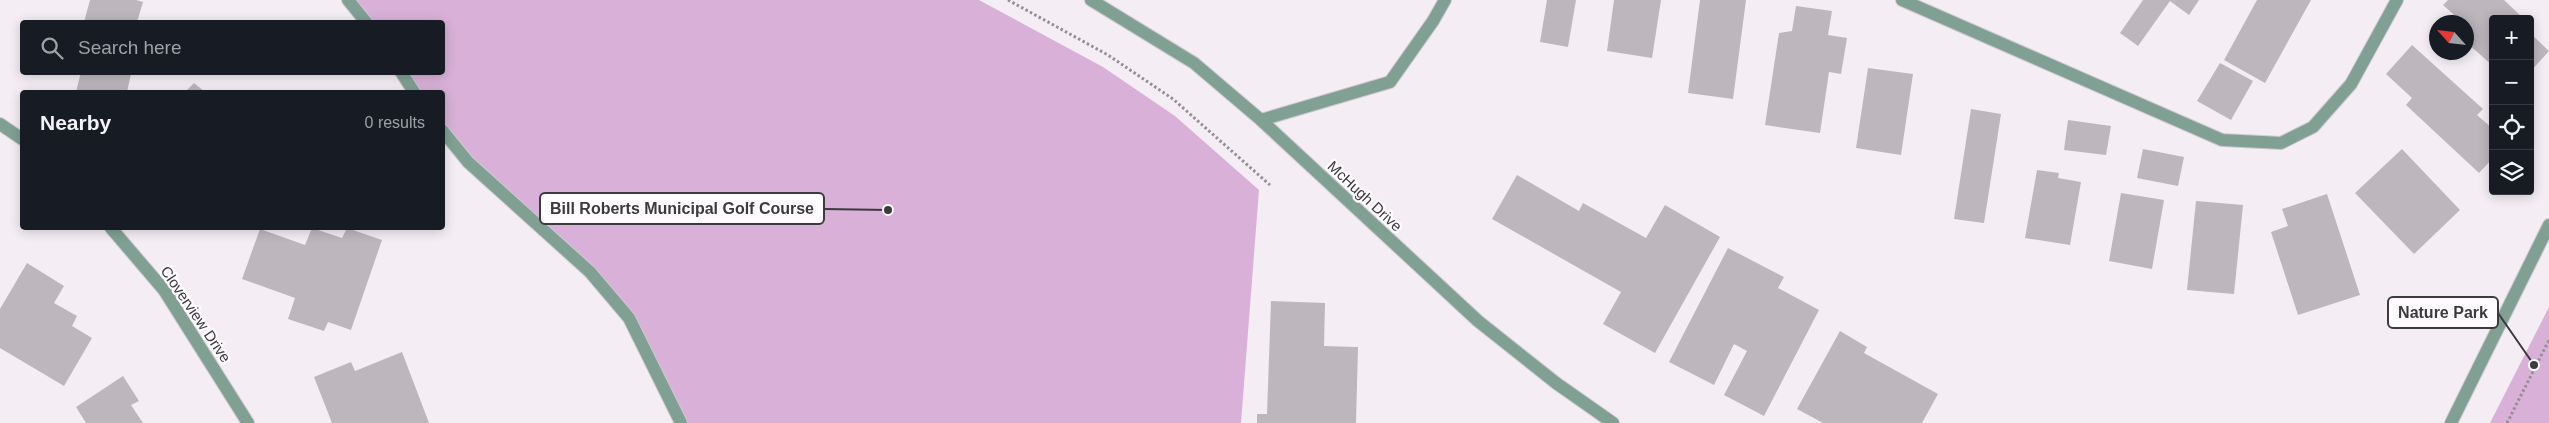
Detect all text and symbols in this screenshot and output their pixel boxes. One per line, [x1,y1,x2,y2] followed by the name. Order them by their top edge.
[2429,15,2474,60] north arrow
[2489,15,2534,195] map controls
[2489,15,2534,60] button: +
[20,20,445,75] search box
[38,34,66,62] icon: search
[78,37,182,58] text: Search here
[2489,60,2534,105] button: −
[2489,105,2534,150] button: locate
[40,111,111,134] text: Nearby
[365,114,425,131] text: 0 results
[2489,150,2534,195] button: layers
[1324,157,1406,235] street label: McHugh Drive
[540,193,824,224] callout: Bill Roberts Municipal Golf Course
[550,200,814,217] text: Bill Roberts Municipal Golf Course
[157,263,235,365] street label: Cloverview Drive
[2388,297,2498,328] callout: Nature Park
[2398,304,2488,321] text: Nature Park

